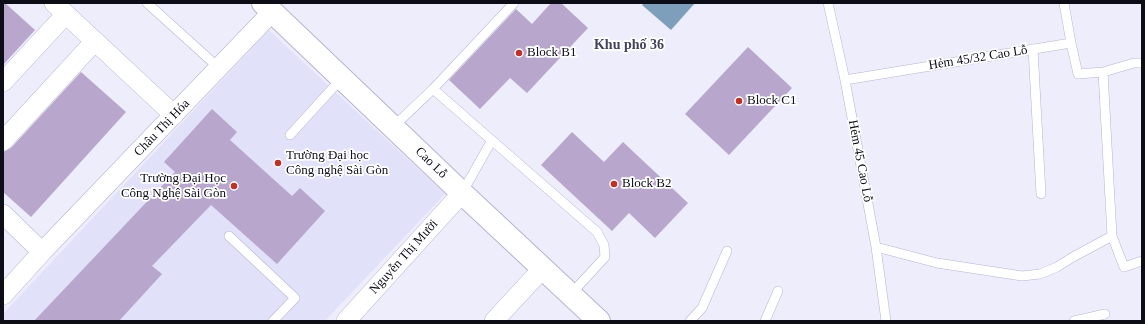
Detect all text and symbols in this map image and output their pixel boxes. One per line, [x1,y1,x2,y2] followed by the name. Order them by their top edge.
[594,37,664,53] district label: Khu phố 36
[927,42,1029,74] street label: Hẻm 45/32 Cao Lỗ
[527,45,576,61] place label: Block B1
[514,48,524,58] marker: Block B1
[747,93,796,109] place label: Block C1
[131,96,193,160] street label: Châu Thị Hóa
[734,96,744,106] marker: Block C1
[844,119,876,203] street label: Hẻm 45 Cao Lỗ
[412,144,450,182] street label: Cao Lỗ
[286,148,388,179] place label: Trường Đại học Công nghệ Sài Gòn
[273,158,283,168] marker: Trường Đại học Công nghệ Sài Gòn
[121,171,226,202] place label: Trường Đại Học Công Nghệ Sài Gòn
[622,176,671,192] place label: Block B2
[609,179,619,189] marker: Block B2
[229,181,239,191] marker: Trường Đại Học Công Nghệ Sài Gòn
[366,217,442,297] street label: Nguyễn Thị Mười

